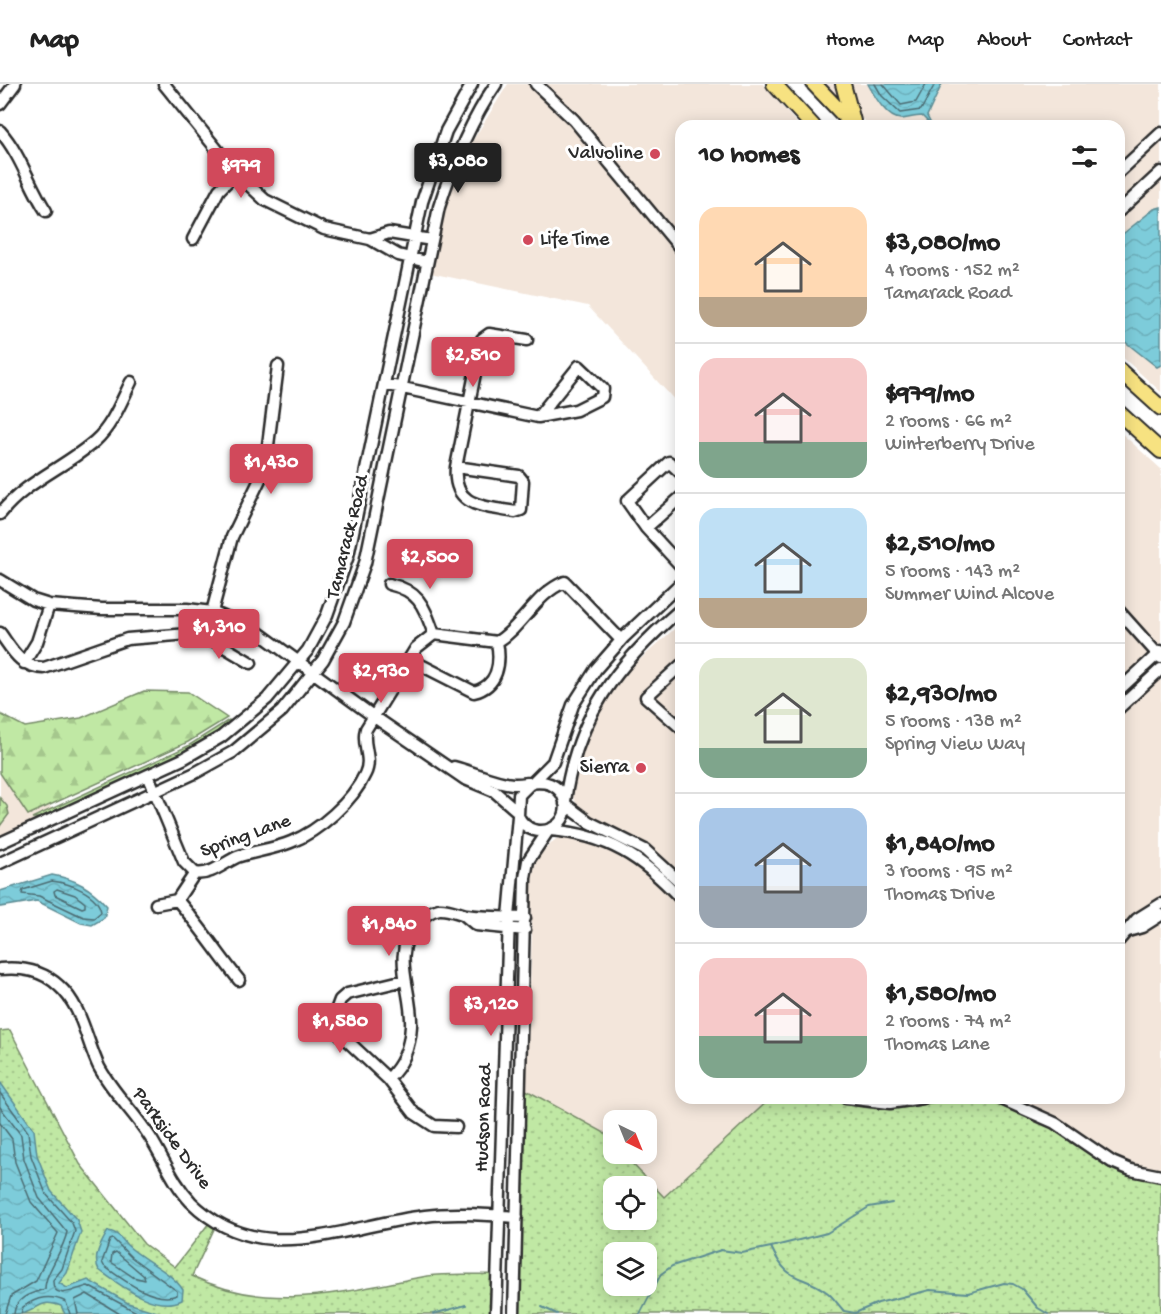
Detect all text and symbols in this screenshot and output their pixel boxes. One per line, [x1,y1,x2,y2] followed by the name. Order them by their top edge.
[30,25,79,58] text: Map
[826,29,874,54] text: Home
[907,29,944,54] text: Map
[977,29,1030,54] text: About
[1063,29,1131,54] text: Contact
[1068,140,1101,173] icon: filters
[699,141,799,172] text: 10 homes
[409,143,507,194] pin: $3,080
[568,143,644,166] place label: Valvoline
[648,147,662,161] marker: Valvoline
[205,148,277,199] pin: $979
[428,151,488,174] text: $3,080
[221,156,261,179] text: $979
[540,229,610,252] place label: Life Time
[885,229,1000,260] text: $3,080/mo
[747,231,819,303] icon: home
[521,233,535,247] marker: Life Time
[885,260,1020,283] text: 4 rooms · 152 m²
[885,283,1011,306] text: Tamarack Road
[424,337,522,388] pin: $2,510
[445,345,501,368] text: $2,510
[885,380,974,411] text: $979/mo
[747,382,819,454] icon: home
[885,411,1012,434] text: 2 rooms · 66 m²
[885,434,1035,457] text: Winterberry Drive
[222,444,320,495] pin: $1,430
[244,452,298,475] text: $1,430
[322,471,376,602] street label: Tamarack Road
[885,530,995,561] text: $2,510/mo
[747,532,819,604] icon: home
[381,539,479,590] pin: $2,500
[401,547,459,570] text: $2,500
[885,561,1020,584] text: 5 rooms · 143 m²
[885,584,1054,607] text: Summer Wind Alcove
[170,609,268,660] pin: $1,310
[192,617,246,640] text: $1,310
[332,653,430,704] pin: $2,930
[353,661,409,684] text: $2,930
[885,680,997,711] text: $2,930/mo
[747,682,819,754] icon: home
[885,711,1022,734] text: 5 rooms · 138 m²
[885,734,1025,757] text: Spring View Way
[580,757,630,780] place label: Sierra
[634,761,648,775] marker: Sierra
[198,810,295,864] street label: Spring Lane
[885,830,995,861] text: $1,840/mo
[747,832,819,904] icon: home
[885,861,1013,884] text: 3 rooms · 95 m²
[885,884,995,907] text: Thomas Drive
[340,906,438,957] pin: $1,840
[361,914,417,937] text: $1,840
[885,980,996,1011] text: $1,580/mo
[747,982,819,1054] icon: home
[442,986,540,1037] pin: $3,120
[464,994,518,1017] text: $3,120
[291,1003,389,1054] pin: $1,580
[312,1011,368,1034] text: $1,580
[885,1011,1011,1034] text: 2 rooms · 74 m²
[885,1034,989,1057] text: Thomas Lane
[472,1061,498,1172] street label: Hudson Road
[126,1083,216,1195] street label: Parkside Drive
[603,1110,657,1164] north arrow
[603,1110,657,1296] map controls
[603,1176,657,1230] button: locate
[603,1242,657,1296] button: layers

